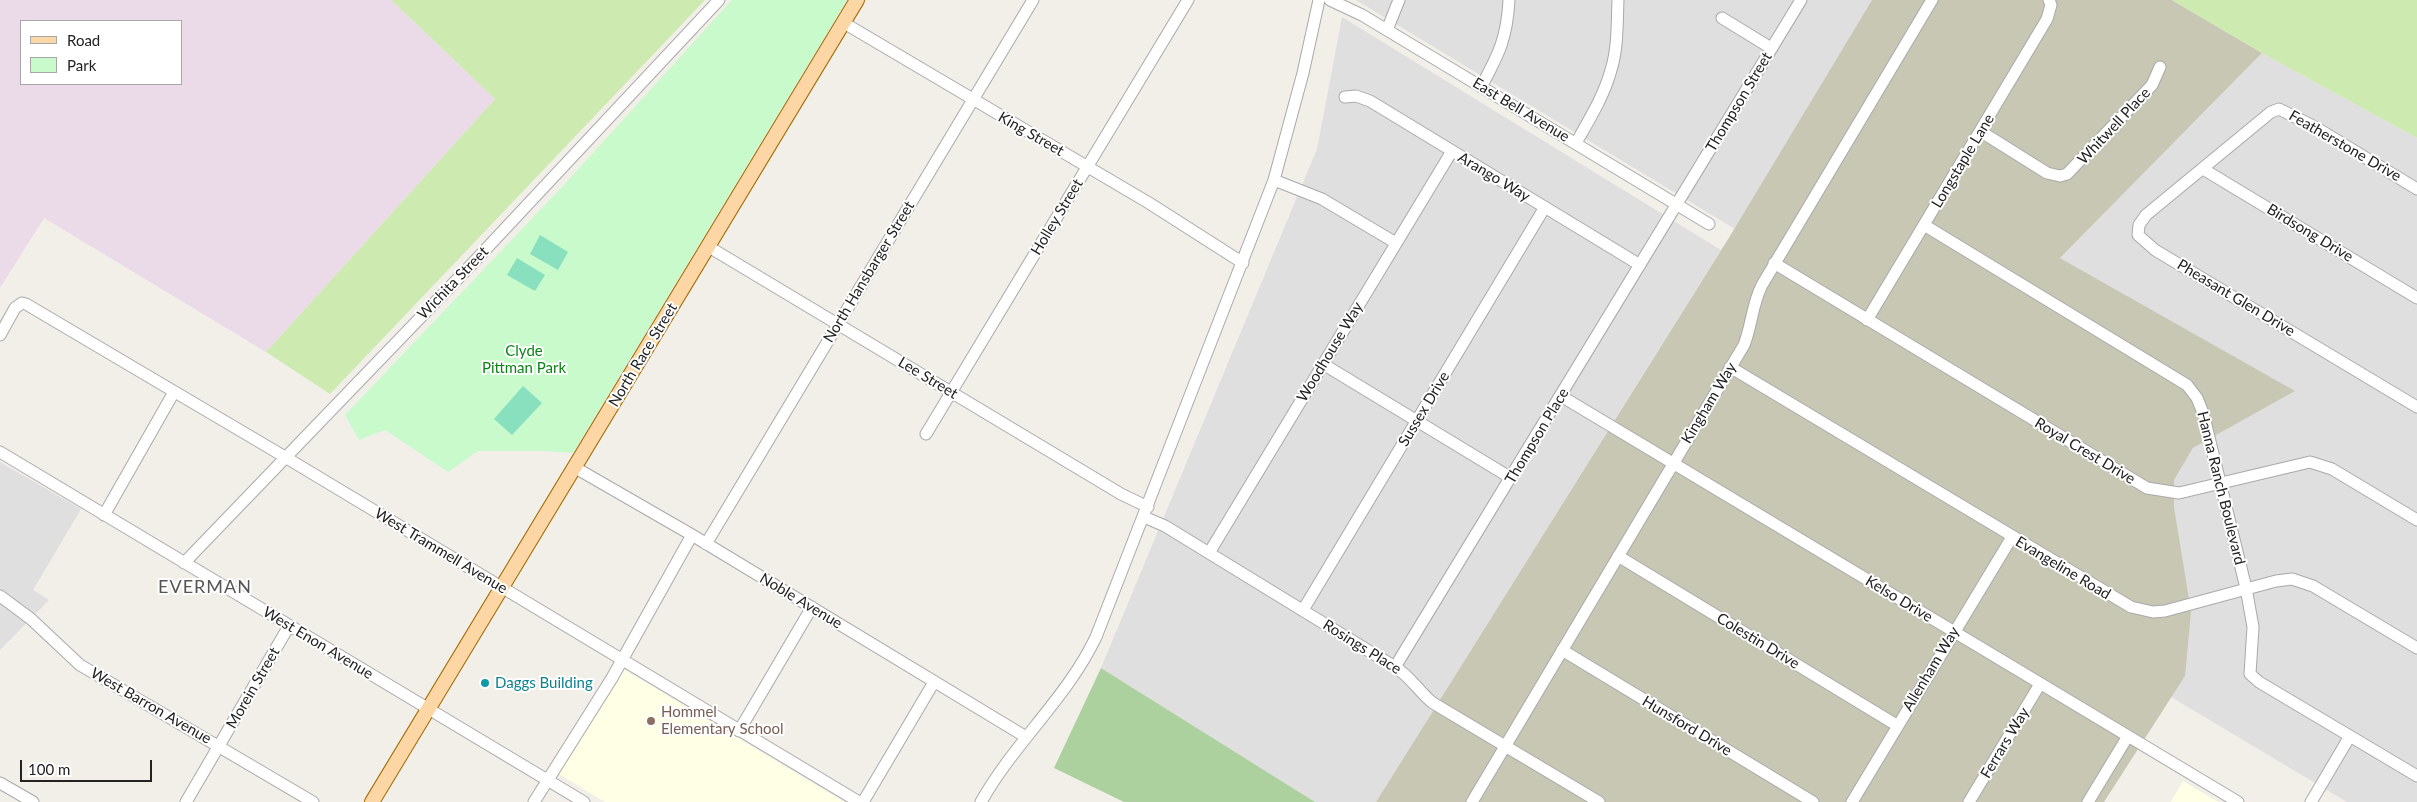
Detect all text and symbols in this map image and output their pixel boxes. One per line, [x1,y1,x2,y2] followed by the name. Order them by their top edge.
[20,20,182,85] legend
[67,31,100,49] text: Road
[1702,49,1776,155] street label: Thompson Street
[67,56,96,74] text: Park
[1469,74,1573,146] street label: East Bell Avenue
[2074,84,2154,168] street label: Whitwell Place
[2286,107,2404,185] street label: Featherstone Drive
[995,108,1067,160] street label: King Street
[1928,111,1998,211] street label: Longstaple Lane
[1455,148,1533,206] street label: Arango Way
[1027,176,1087,258] street label: Holley Street
[820,198,918,346] street label: North Hansbarger Street
[2264,200,2356,266] street label: Birdsong Drive
[414,243,492,323] street label: Wichita Street
[2174,256,2298,340] street label: Pheasant Glen Drive
[1293,299,1367,405] street label: Woodhouse Way
[605,300,681,410] street label: North Race Street
[482,342,566,377] park label: Clyde Pittman Park
[895,353,961,403] street label: Lee Street
[1678,359,1740,447] street label: Kingham Way
[1395,368,1453,450] street label: Sussex Drive
[1501,385,1573,487] street label: Thompson Place
[2193,409,2249,567] street label: Hanna Ranch Boulevard
[2031,414,2139,488] street label: Royal Crest Drive
[371,504,511,598] street label: West Trammell Avenue
[2012,533,2114,603] street label: Evangeline Road
[756,569,846,633] street label: Noble Avenue
[1862,572,1936,626] street label: Kelso Drive
[157,576,253,598] district label: EVERMAN
[260,603,376,683] street label: West Enon Avenue
[1713,609,1803,673] street label: Colestin Drive
[1320,616,1404,678] street label: Rosings Place
[1899,624,1963,714] street label: Allenham Way
[223,644,283,732] street label: Morein Street
[87,664,215,748] street label: West Barron Avenue
[495,674,593,692] place label: Daggs Building
[479,677,491,689] marker: Daggs Building
[1639,692,1735,760] street label: Hunsford Drive
[661,703,784,738] place label: Hommel Elementary School
[1977,704,2033,782] street label: Ferrars Way
[645,715,657,727] marker: Hommel Elementary School
[22,750,155,782] scale bar
[28,760,70,778] text: 100 m

